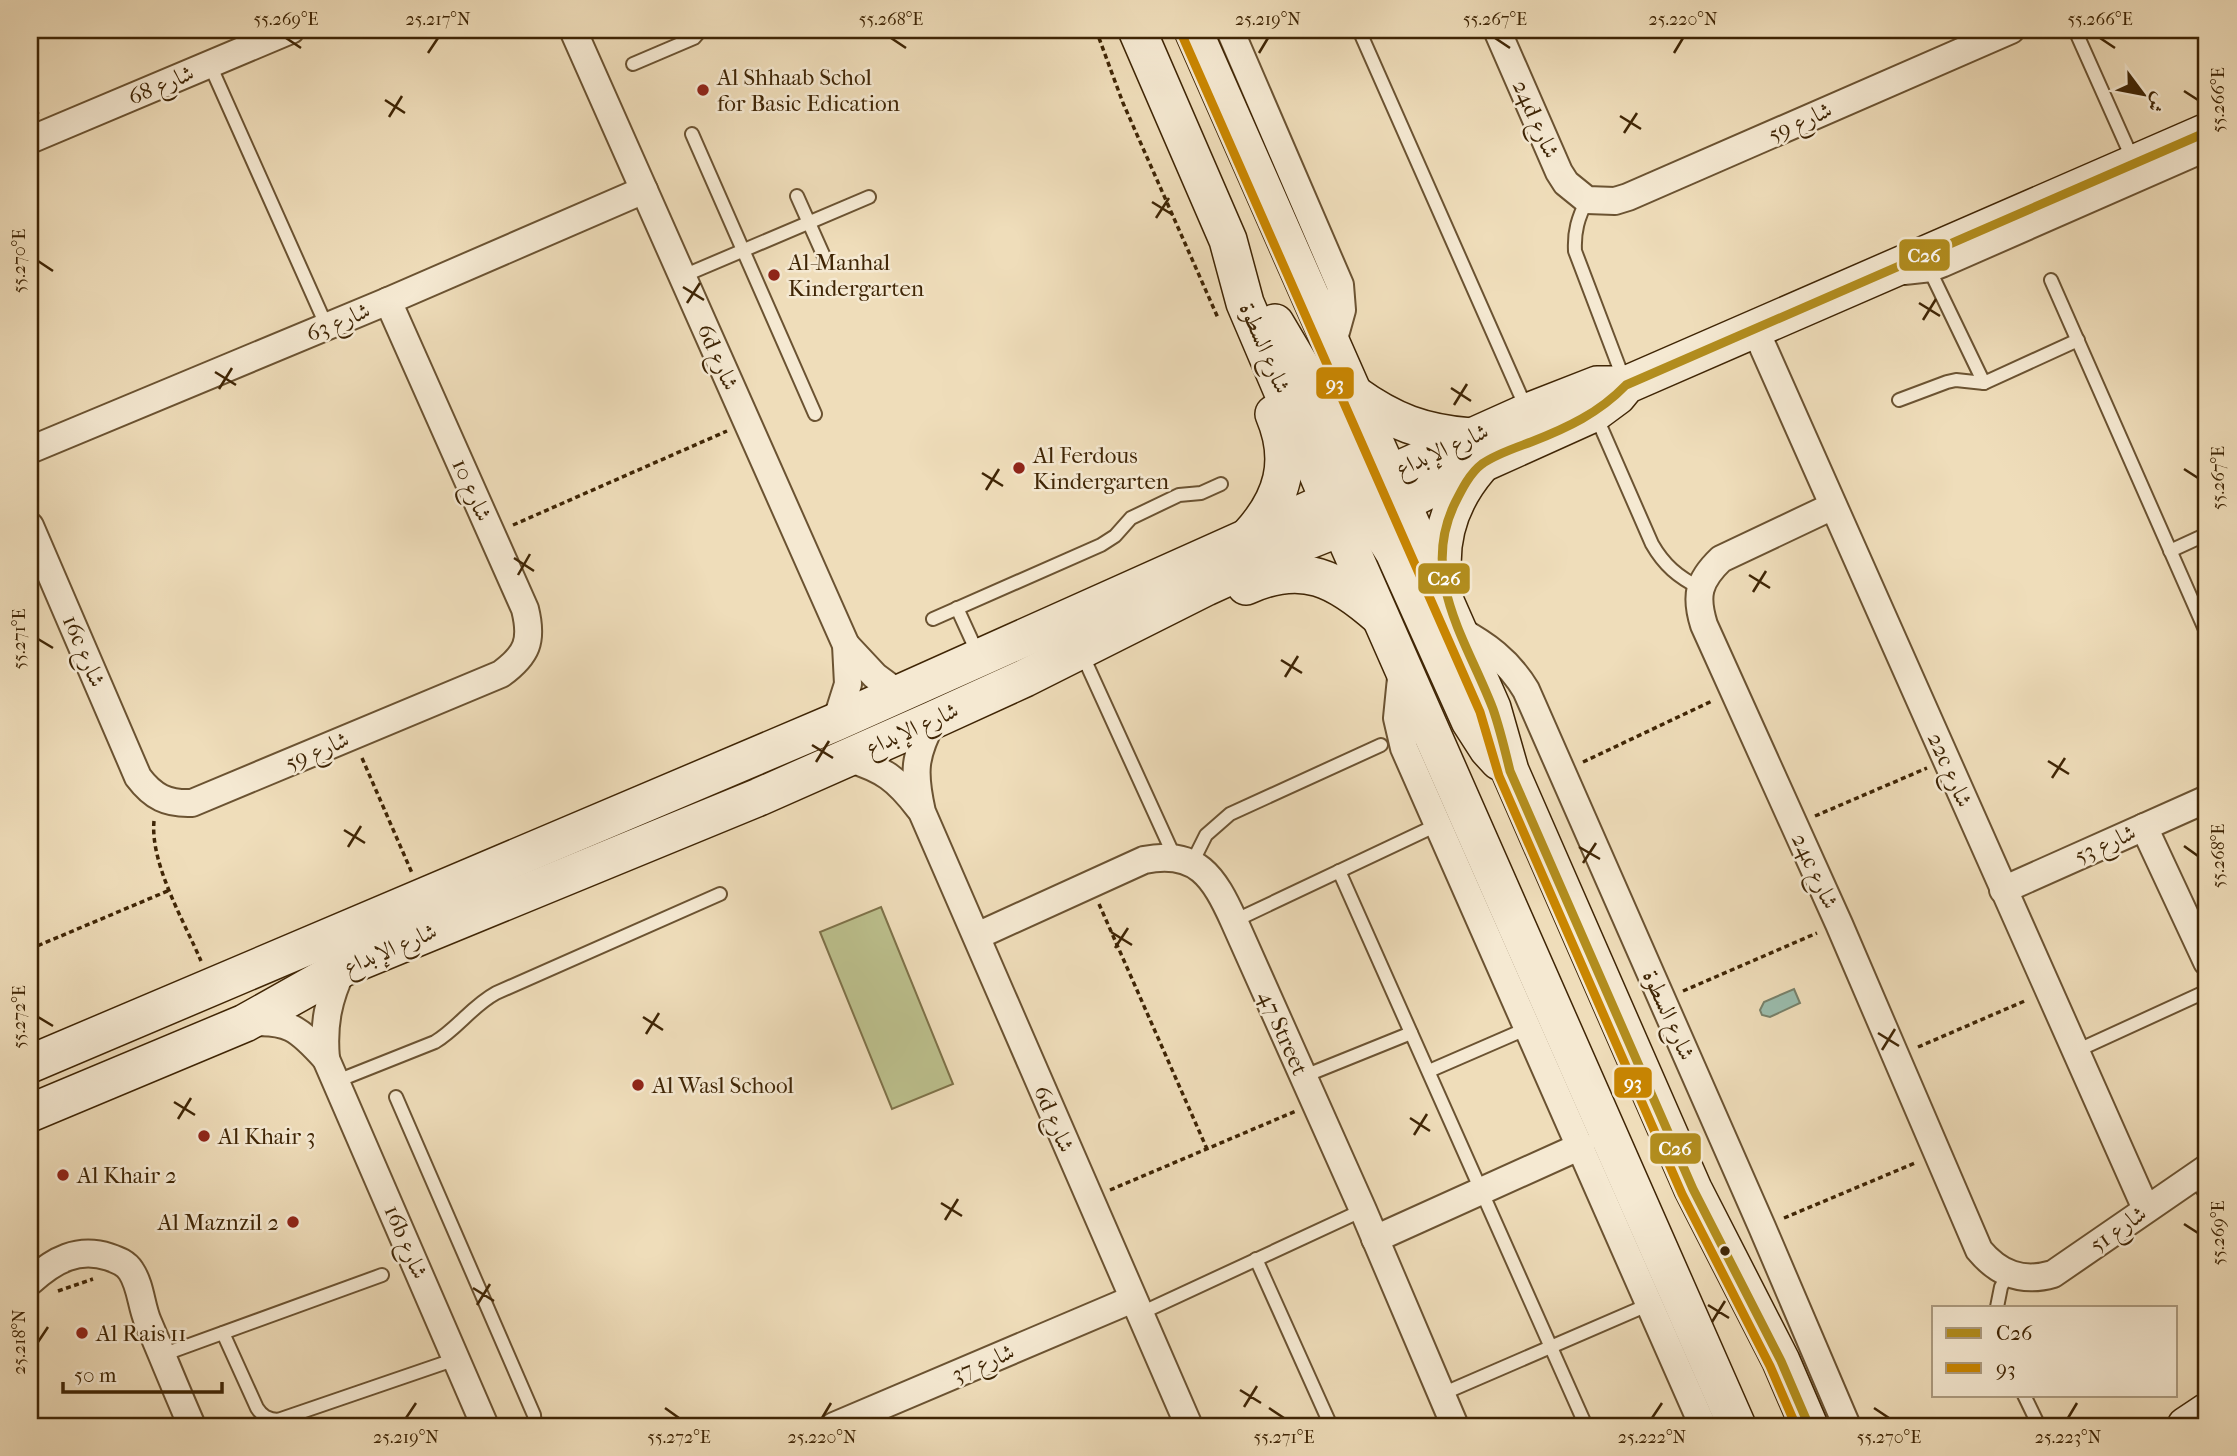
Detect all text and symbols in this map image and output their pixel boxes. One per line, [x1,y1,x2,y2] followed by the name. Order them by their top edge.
[254,9,318,30] text: 55.269°E
[405,9,471,30] text: 25.217°N
[859,9,923,30] text: 55.268°E
[1235,9,1301,30] text: 25.219°N
[1463,9,1527,30] text: 55.267°E
[1648,9,1718,30] text: 25.220°N
[2067,9,2133,30] text: 55.266°E
[124,59,200,116] street label: شارع 68
[2108,60,2178,130] north arrow
[716,64,900,117] place label: Al Shhaab Schol for Basic Edication
[2208,67,2229,133] text: 55.266°E
[1501,76,1565,165] street label: 24d شارع
[695,82,711,98] marker: Al Shhaab Schol for Basic Edication
[2142,89,2171,116] text: ش
[1764,96,1838,153] street label: شارع 59
[9,229,30,293] text: 55.270°E
[1898,238,1951,272] line badge: C26
[1908,245,1941,267] text: C26
[787,249,925,302] place label: Al-Manhal Kindergarten
[766,267,782,283] marker: Al-Manhal Kindergarten
[302,297,376,353] street label: شارع 63
[1228,299,1296,400] street label: شارع السطوة
[686,320,745,397] street label: 6d شارع
[1315,366,1355,400] line badge: 93
[1325,373,1344,395] text: 93
[1391,418,1495,488] street label: شارع الإبداع
[1032,442,1170,495] place label: Al Ferdous Kindergarten
[2208,446,2229,510] text: 55.267°E
[441,455,498,528] street label: شارع 10
[1011,460,1027,476] marker: Al Ferdous Kindergarten
[1417,562,1471,595] line badge: C26
[1428,568,1461,590] text: C26
[9,609,30,669] text: 55.271°E
[51,611,111,693] street label: 16c شارع
[861,697,965,767] street label: شارع الإبداع
[281,726,355,782] street label: شارع 59
[1916,729,1978,814] street label: 22c شارع
[2070,819,2142,875] street label: شارع 53
[2208,824,2229,888] text: 55.268°E
[1780,829,1844,916] street label: 24c شارع
[339,917,443,986] street label: شارع الإبداع
[1632,966,1701,1067] street label: شارع السطوة
[9,985,30,1049] text: 55.272°E
[1252,987,1314,1079] street label: 47 Street
[1613,1066,1653,1099] line badge: 93
[651,1072,794,1099] place label: Al Wasl School
[1623,1072,1642,1094] text: 93
[630,1077,646,1093] marker: Al Wasl School
[1022,1082,1080,1159] street label: 6d شارع
[217,1123,315,1150] place label: Al Khair 3
[196,1128,212,1144] marker: Al Khair 3
[1649,1132,1702,1165] line badge: C26
[1659,1138,1692,1160] text: C26
[76,1162,177,1189] place label: Al Khair 2
[55,1167,71,1183] marker: Al Khair 2
[2084,1200,2155,1263] street label: شارع 51
[373,1201,434,1285] street label: 16b شارع
[2208,1201,2229,1265] text: 55.269°E
[156,1209,279,1236] place label: Al Maznzil 2
[285,1214,301,1230] marker: Al Maznzil 2
[1718,1244,1732,1258] unlabelled marker
[1932,1306,2178,1396] legend
[9,1309,30,1375] text: 25.218°N
[95,1320,187,1347] place label: Al Rais 11
[1996,1321,2033,1345] text: C26
[74,1325,90,1341] marker: Al Rais 11
[948,1338,1021,1394] street label: شارع 37
[63,1351,222,1395] scale bar
[1996,1357,2016,1381] text: 93
[74,1363,117,1387] text: 50 m
[373,1427,439,1448] text: 25.219°N
[647,1427,711,1448] text: 55.272°E
[787,1427,857,1448] text: 25.220°N
[1254,1427,1314,1448] text: 55.271°E
[1618,1427,1687,1448] text: 25.222°N
[1857,1427,1921,1448] text: 55.270°E
[2035,1427,2102,1448] text: 25.223°N

